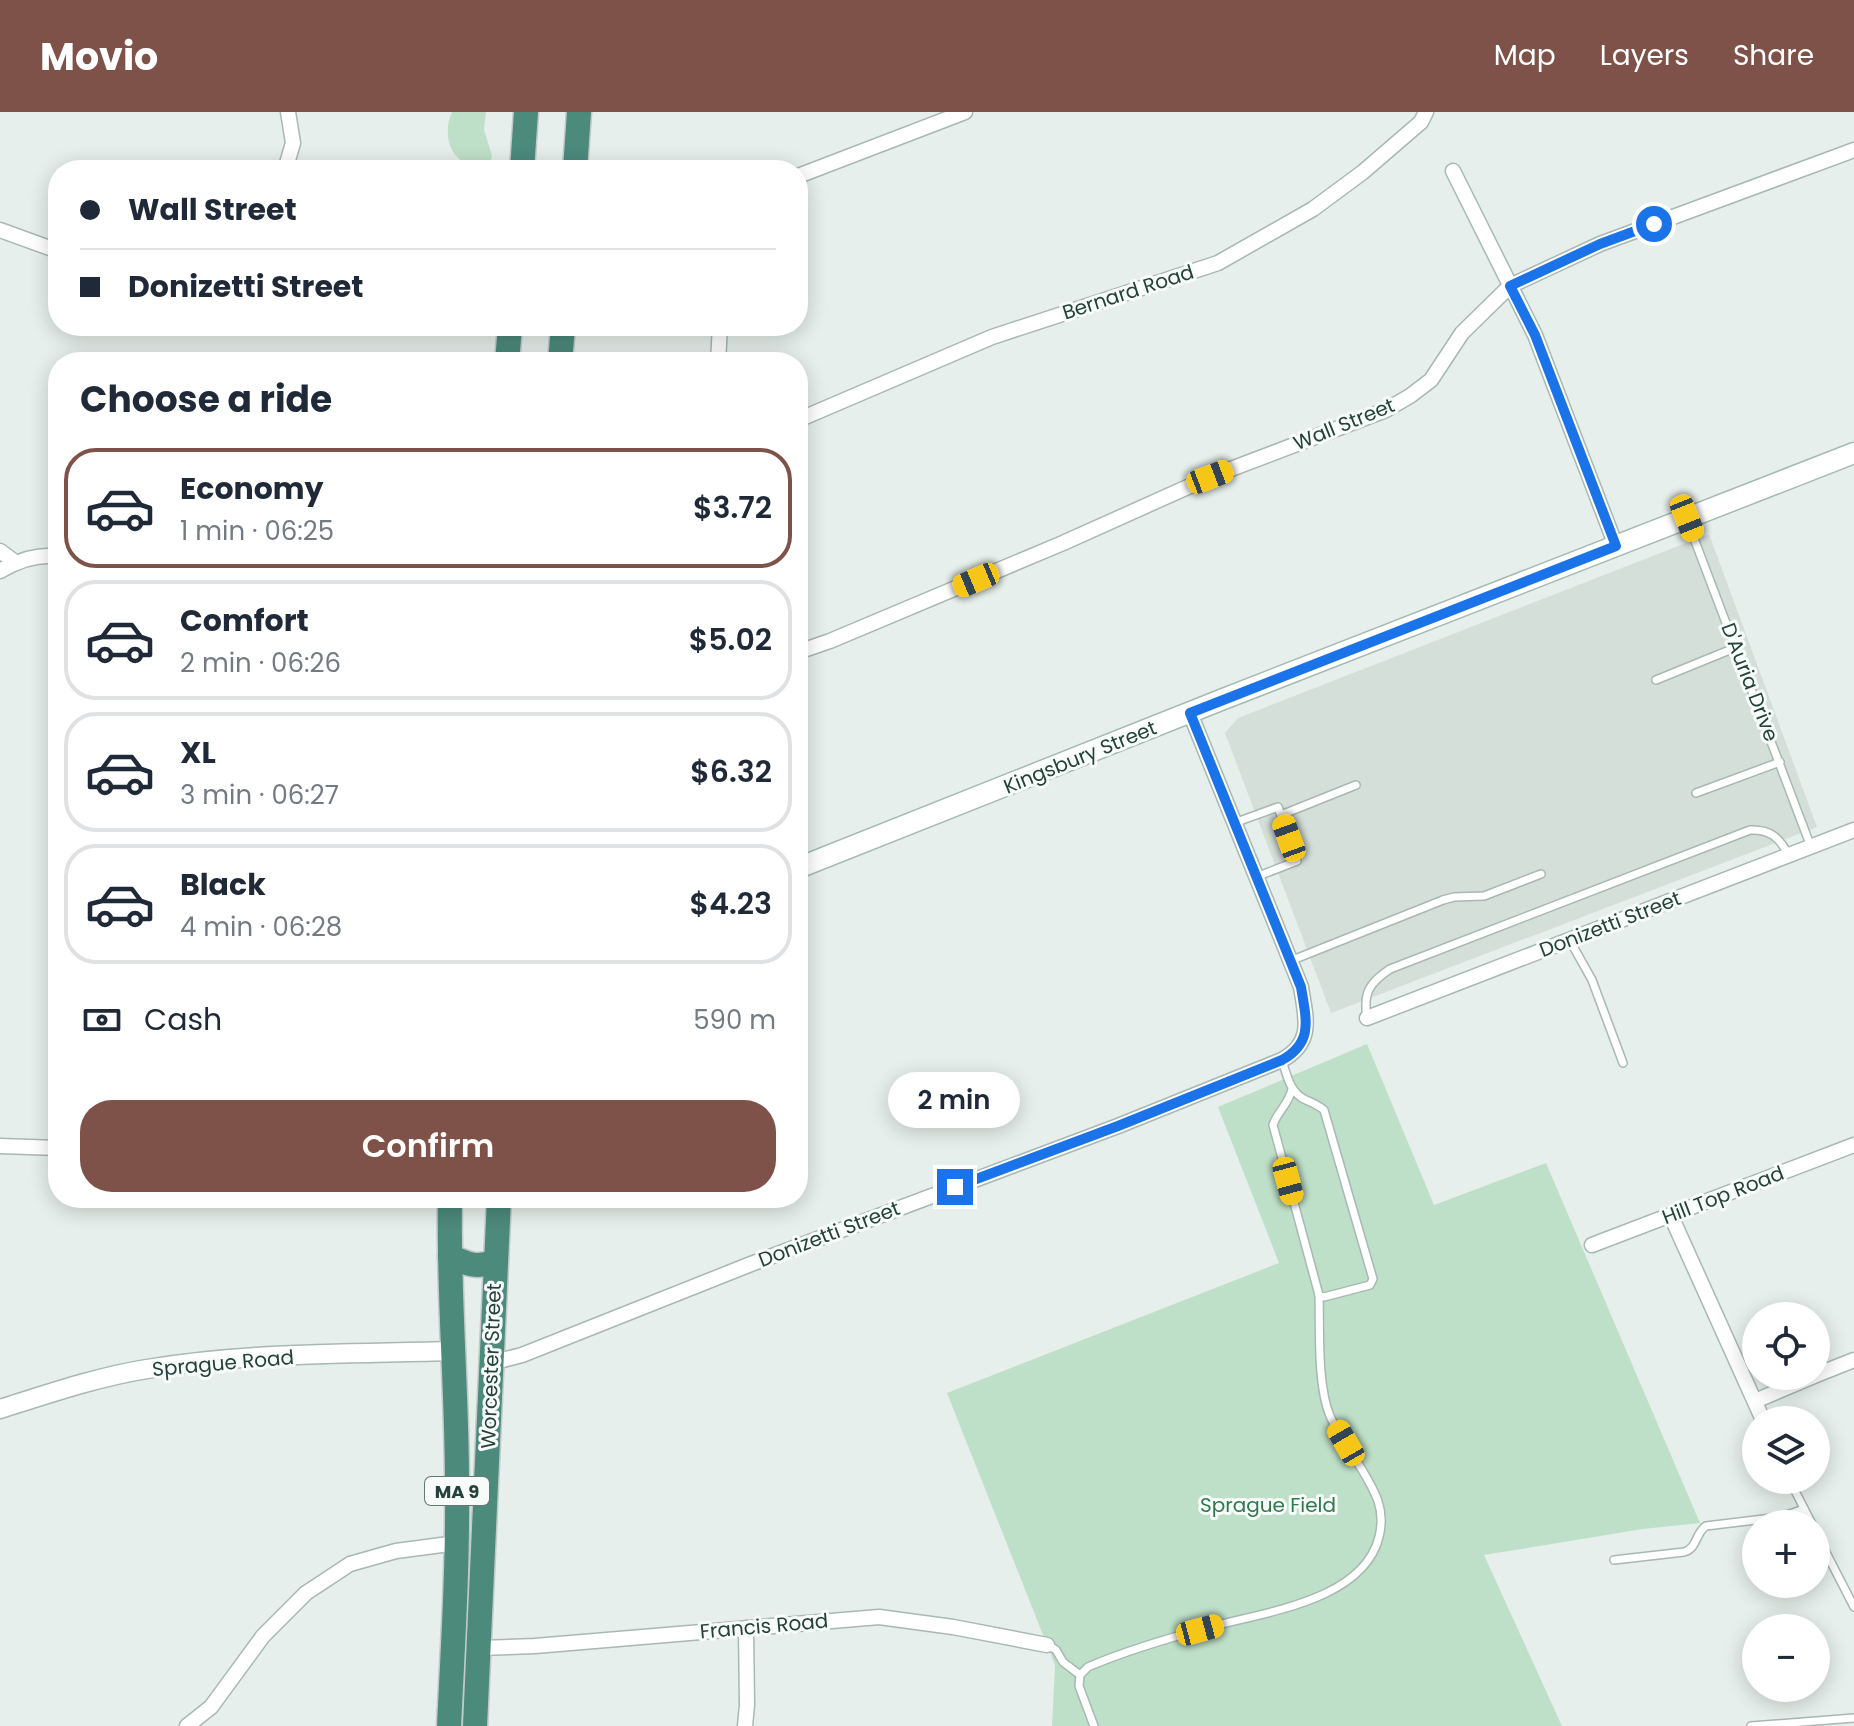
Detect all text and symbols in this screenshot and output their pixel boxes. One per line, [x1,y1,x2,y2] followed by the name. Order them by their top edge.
[40,30,158,83] text: Movio
[1494,36,1556,75] text: Map
[1600,36,1689,75] text: Layers
[1733,36,1814,75] text: Share
[128,188,297,231] text: Wall Street
[1636,206,1672,242] route start
[1059,258,1197,326] street label: Bernard Road
[128,265,364,308] text: Donizetti Street
[80,374,332,425] text: Choose a ride
[1289,391,1399,457] street label: Wall Street
[1183,457,1237,497] car
[180,467,324,510] text: Economy
[84,472,156,544] icon: car
[693,486,772,529] text: $3.72
[1667,491,1707,545] car
[180,513,334,549] text: 1 min · 06:25
[949,560,1003,600] car
[180,599,309,642] text: Comfort
[84,604,156,676] icon: car
[689,618,772,661] text: $5.02
[1715,619,1785,745] street label: D'Auria Drive
[180,645,341,681] text: 2 min · 06:26
[999,714,1161,800] street label: Kingsbury Street
[180,731,216,774] text: XL
[84,736,156,808] icon: car
[690,750,772,793] text: $6.32
[180,777,339,813] text: 3 min · 06:27
[1270,811,1308,865] car
[180,863,266,906] text: Black
[84,868,156,940] icon: car
[690,882,772,925] text: $4.23
[1535,884,1685,964] street label: Donizetti Street
[180,909,342,945] text: 4 min · 06:28
[80,998,124,1042] icon: cash
[144,998,222,1041] text: Cash
[693,1002,776,1038] text: 590 m
[889,1071,1021,1127] callout: 2 min
[918,1082,990,1118] text: 2 min
[80,1100,776,1192] button: Confirm
[1270,1155,1306,1207] car
[1658,1159,1788,1231] street label: Hill Top Road
[937,1169,973,1205] route end
[754,1194,904,1274] street label: Donizetti Street
[474,1283,508,1449] street label: Worcester Street
[1742,1302,1830,1702] map controls
[1742,1302,1830,1390] button: locate
[151,1343,295,1383] street label: Sprague Road
[1742,1406,1830,1494] button: layers
[1324,1416,1368,1470] car
[425,1477,489,1505] road number: MA 9
[1200,1491,1336,1519] park label: Sprague Field
[1742,1510,1830,1598] button: +
[699,1606,829,1646] street label: Francis Road
[1174,1612,1226,1648] car
[1742,1614,1830,1702] button: −

